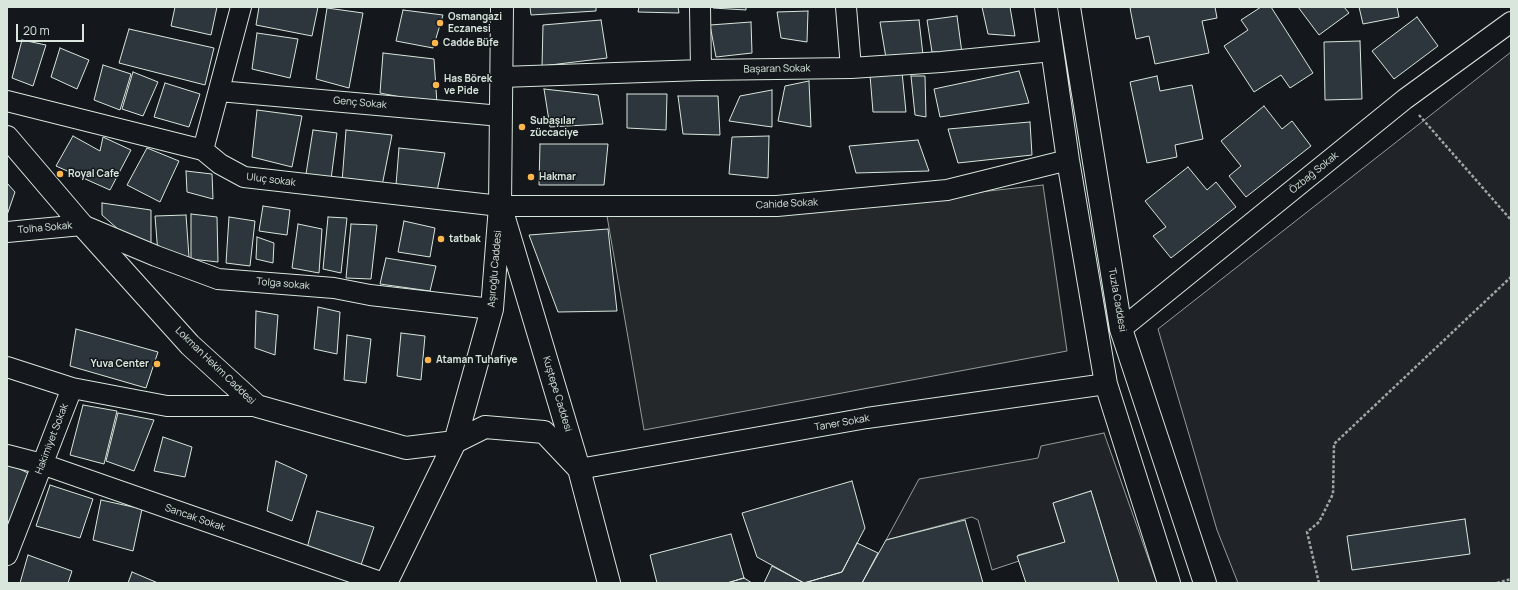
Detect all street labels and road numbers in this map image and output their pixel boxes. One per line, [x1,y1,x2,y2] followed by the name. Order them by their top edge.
[743,62,811,76] street label: Başaran Sokak
[333,95,387,111] street label: Genç Sokak
[1287,150,1341,196] street label: Özbağ Sokak
[246,171,296,189] street label: Uluç sokak
[756,196,818,212] street label: Cahide Sokak
[17,220,73,236] street label: Tolha Sokak
[486,230,504,308] street label: Aşıroğlu Caddesi
[1105,267,1129,333] street label: Tuzla Caddesi
[256,276,310,292] street label: Tolga sokak
[173,325,257,407] street label: Lokman Hekim Caddesi
[540,355,574,433] street label: Kuştepe Caddesi
[33,402,71,476] street label: Hakimiyet Sokak
[814,412,870,434] street label: Taner Sokak
[163,502,227,534] street label: Sancak Sokak

